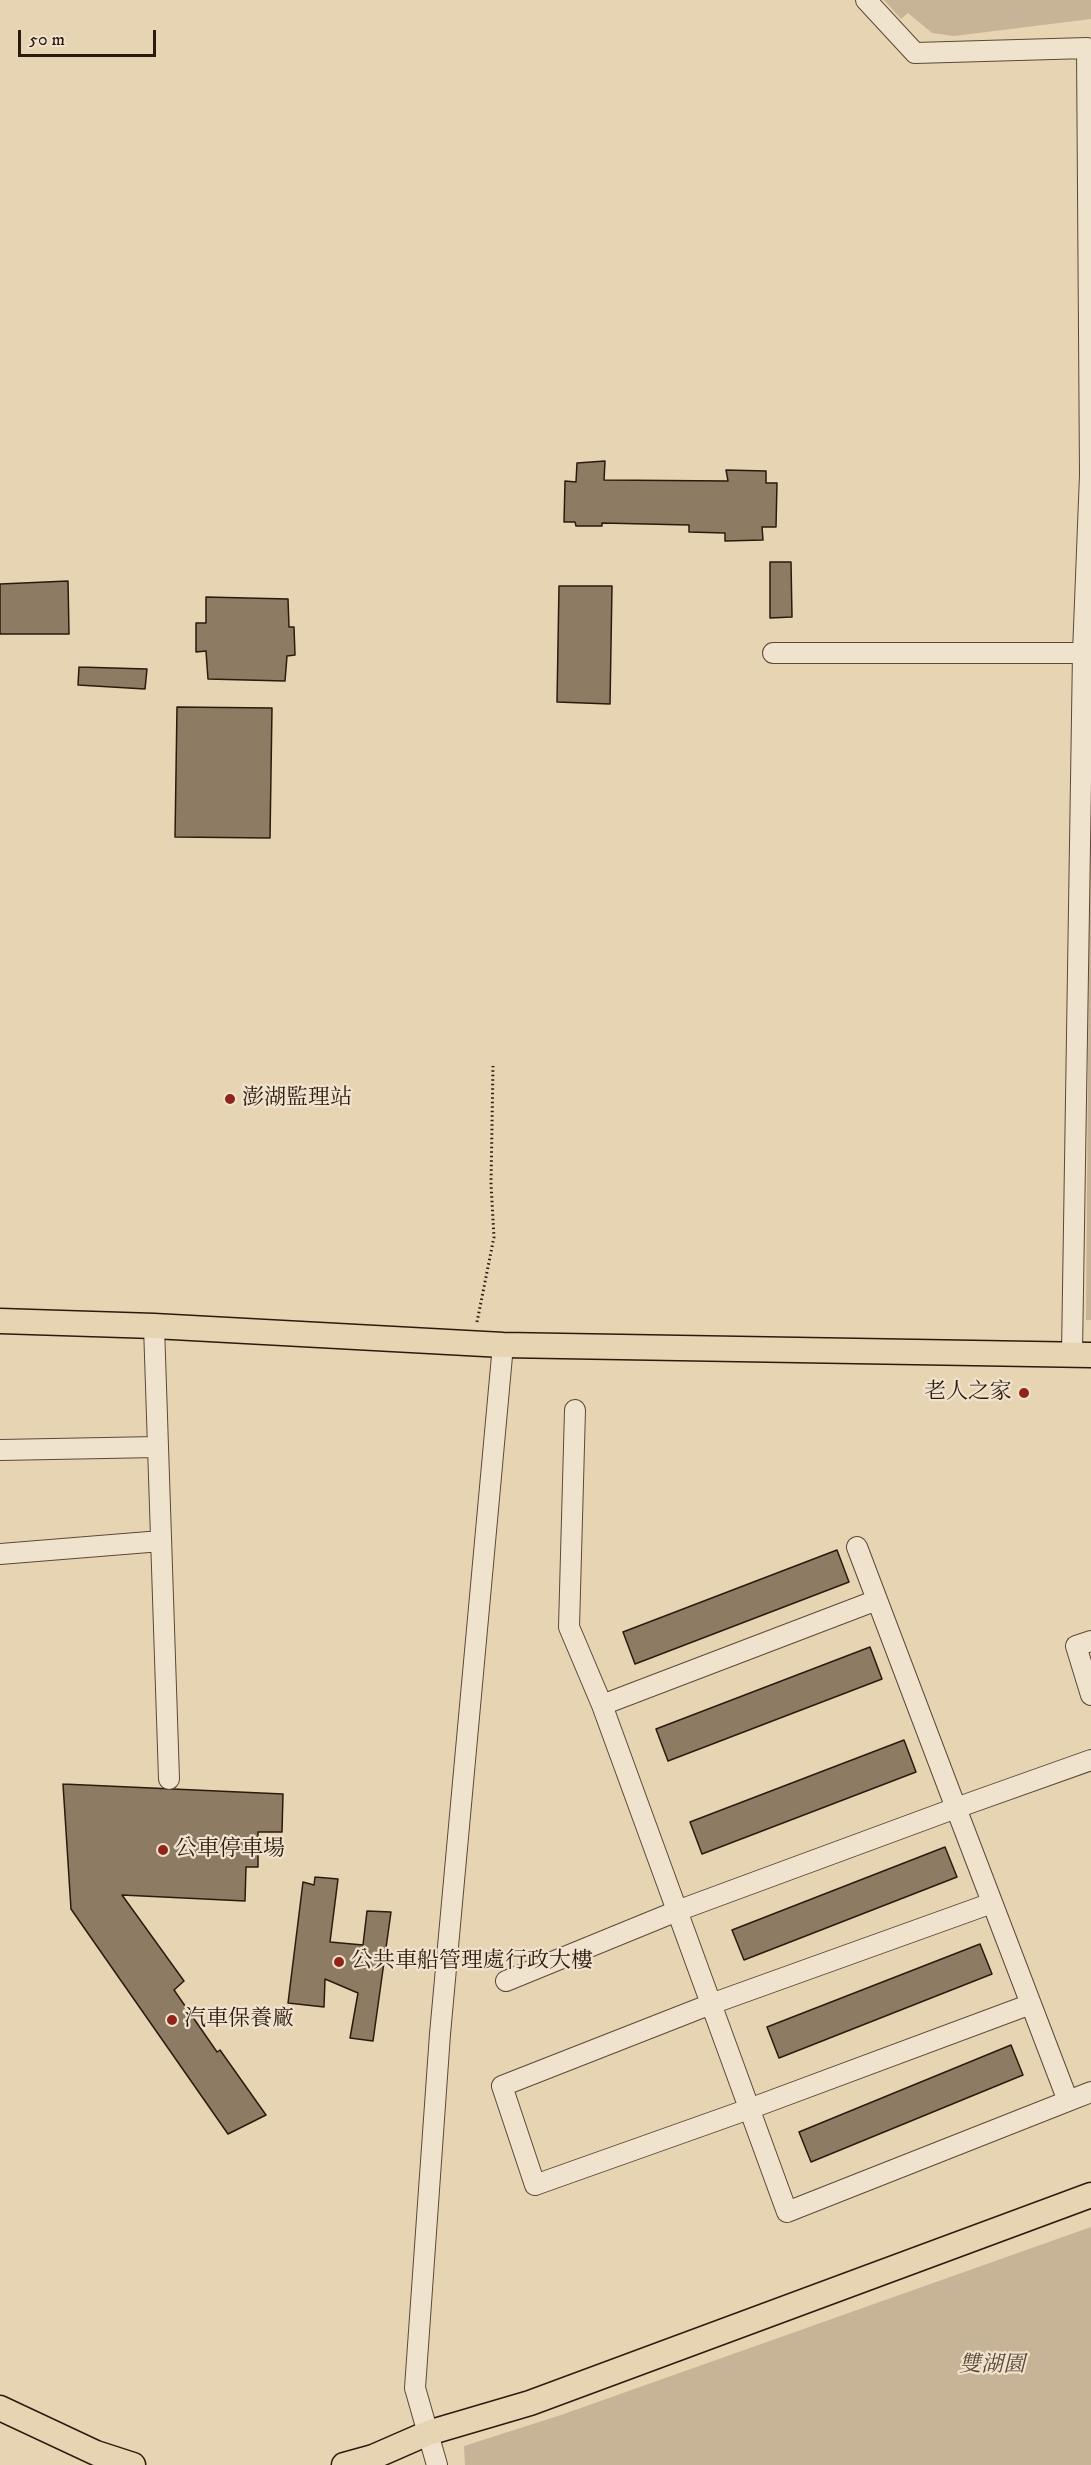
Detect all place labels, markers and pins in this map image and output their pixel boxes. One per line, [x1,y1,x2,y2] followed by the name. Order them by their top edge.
[242,1086,352,1112] place label: 澎湖監理站
[223,1092,237,1106] marker: 澎湖監理站
[924,1380,1012,1406] place label: 老人之家
[1017,1386,1031,1400] marker: 老人之家
[175,1837,285,1863] place label: 公車停車場
[156,1843,170,1857] marker: 公車停車場
[351,1949,593,1975] place label: 公共車船管理處行政大樓
[332,1955,346,1969] marker: 公共車船管理處行政大樓
[184,2007,294,2033] place label: 汽車保養廠
[165,2013,179,2027] marker: 汽車保養廠

